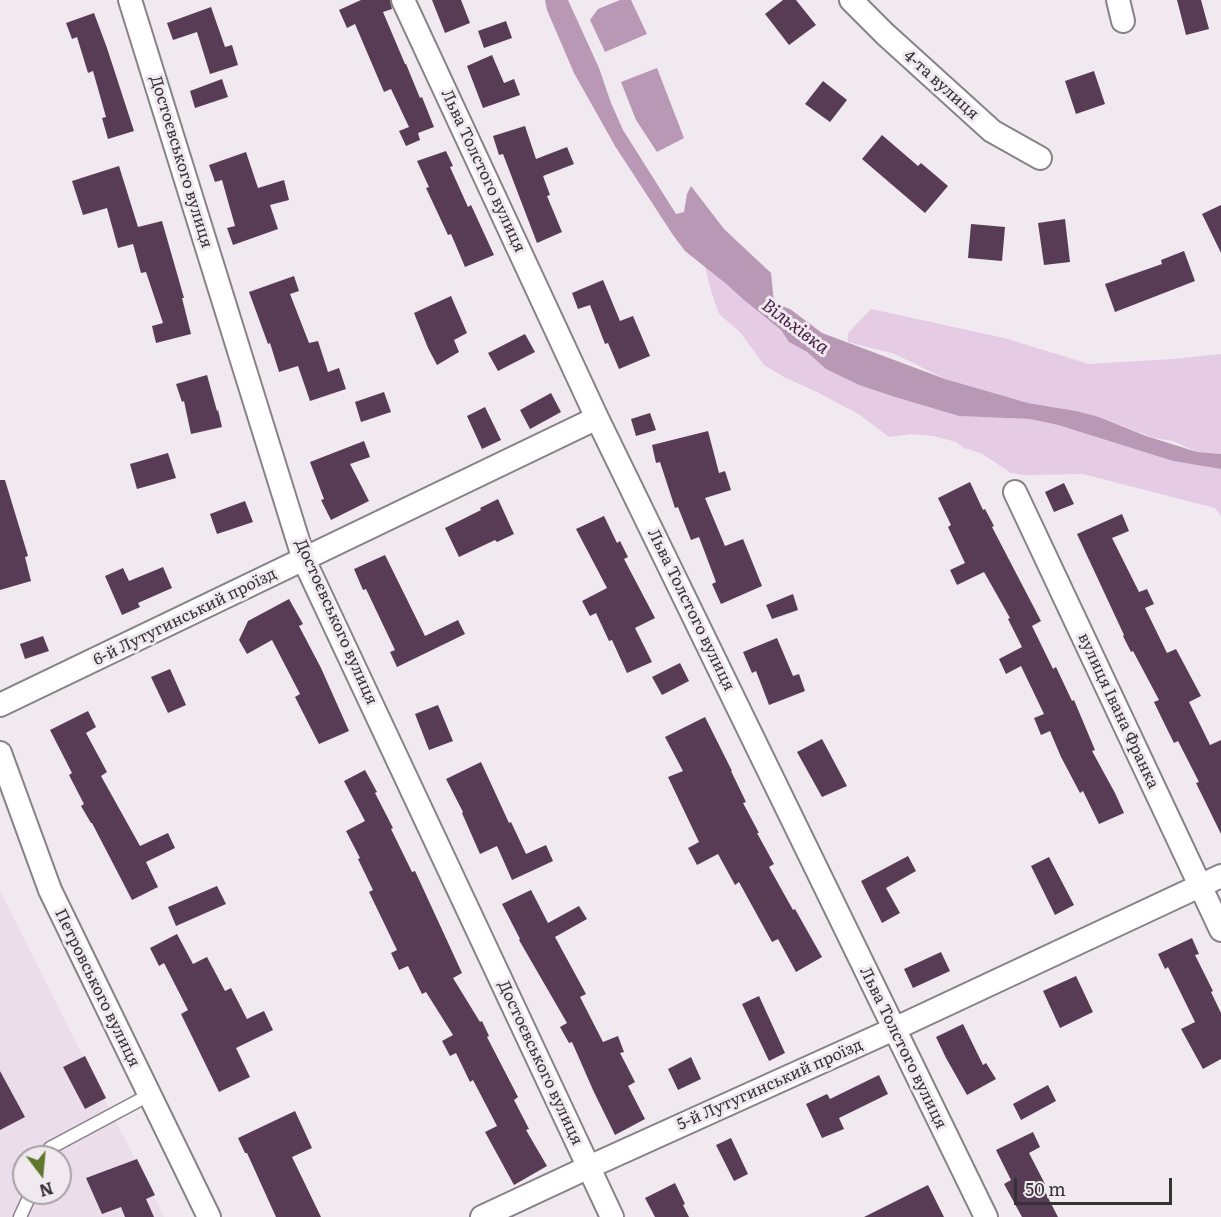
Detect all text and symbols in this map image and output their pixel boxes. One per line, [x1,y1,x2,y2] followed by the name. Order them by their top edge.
[899,46,983,124] street label: 4-та вулиця
[146,74,216,250] street label: Достоєвського вулиця
[437,86,529,256] street label: Льва Толстого вулиця
[757,295,833,359] water label: Вільхівка
[643,526,739,694] street label: Льва Толстого вулиця
[291,536,381,708] street label: Достоєвського вулиця
[90,564,280,670] street label: 6-й Лутугинський проїзд
[1073,630,1163,792] street label: вулиця Івана Франка
[50,906,144,1070] street label: Петровського вулиця
[855,964,951,1132] street label: Льва Толстого вулиця
[493,978,587,1148] street label: Достоєвського вулиця
[674,1035,866,1135] street label: 5-й Лутугинський проїзд
[12,1145,72,1205] north arrow
[1017,1166,1174,1204] scale bar
[1025,1175,1066,1202] text: 50 m
[37,1177,56,1204] text: N

